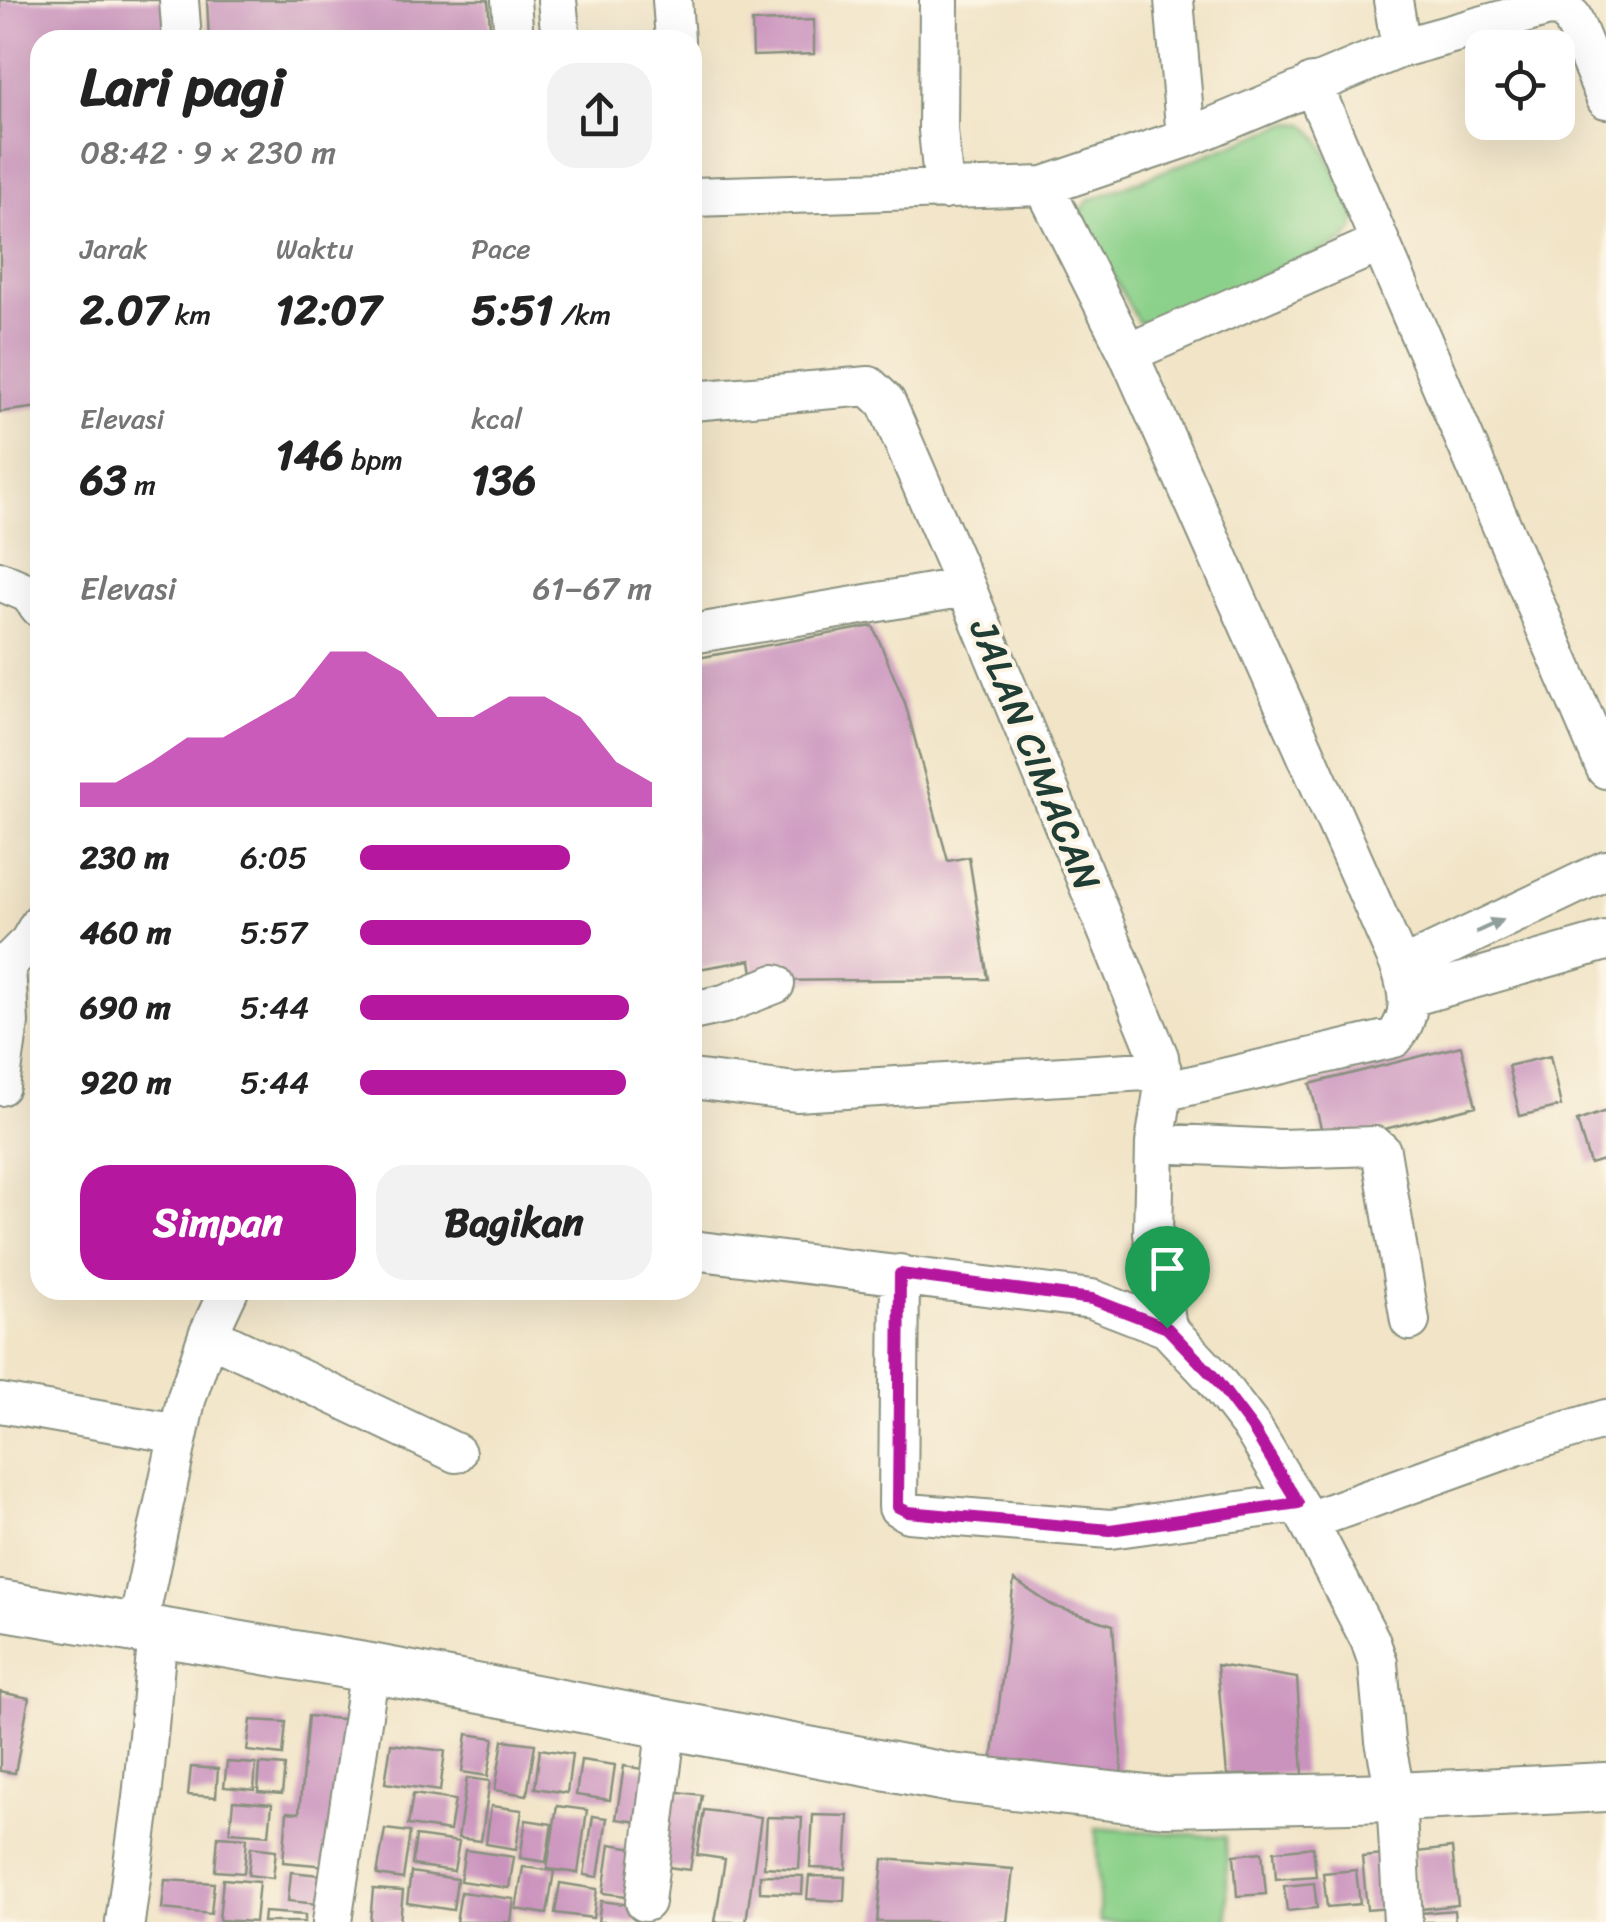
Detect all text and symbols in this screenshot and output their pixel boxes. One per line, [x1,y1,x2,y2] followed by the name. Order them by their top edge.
[1465,30,1575,140] map controls
[1465,30,1575,140] button: locate
[80,38,285,135] text: Lari pagi
[547,63,652,168] button: share
[80,124,336,181] text: 08:42 · 9 × 230 m
[80,224,148,273] text: Jarak
[276,224,353,273] text: Waktu
[471,224,531,273] text: Pace
[80,273,167,347] text: 2.07
[276,273,381,347] text: 12:07
[471,273,553,347] text: 5:51
[167,290,211,339] text: km
[553,290,611,339] text: /km
[80,394,164,443] text: Elevasi
[471,394,522,443] text: kcal
[276,418,344,492] text: 146
[344,435,403,484] text: bpm
[80,443,127,517] text: 63
[471,443,536,517] text: 136
[127,460,156,509] text: m
[80,560,176,617] text: Elevasi
[533,560,652,617] text: 61–67 m
[949,607,1120,901] street label: JALAN CIMACAN
[80,829,169,886] text: 230 m
[240,829,308,886] text: 6:05
[80,904,171,961] text: 460 m
[240,904,307,961] text: 5:57
[1474,918,1503,935] one-way arrow
[80,979,171,1036] text: 690 m
[240,979,309,1036] text: 5:44
[80,1054,171,1111] text: 920 m
[240,1054,309,1111] text: 5:44
[80,1165,356,1280] button: Simpan
[376,1165,652,1280] button: Bagikan
[1125,1226,1210,1329] pin
[1140,1241,1195,1296] icon: arrive

